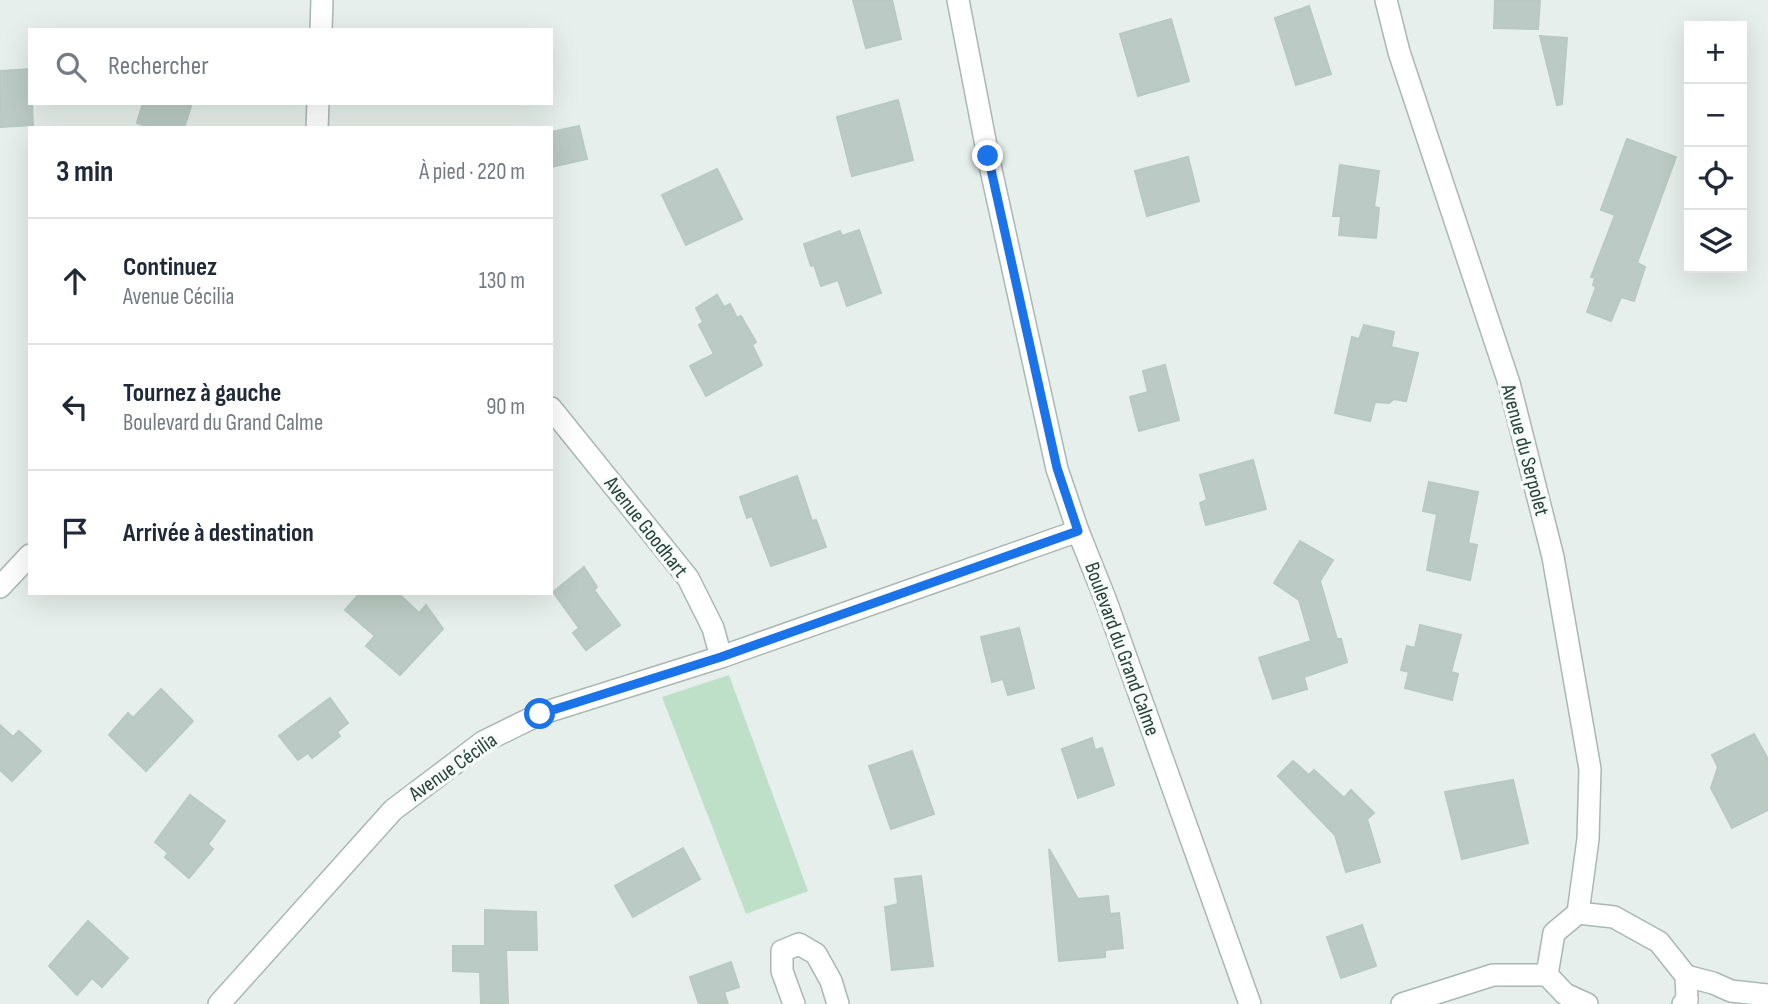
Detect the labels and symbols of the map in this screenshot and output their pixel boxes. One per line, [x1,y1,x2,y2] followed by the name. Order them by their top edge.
[972,140,1003,171] route end
[1495,381,1555,518] street label: Avenue du Serpolet
[598,471,693,582] street label: Avenue Goodhart
[1079,559,1165,739] street label: Boulevard du Grand Calme
[524,698,555,729] route start
[403,728,502,807] street label: Avenue Cécilia

